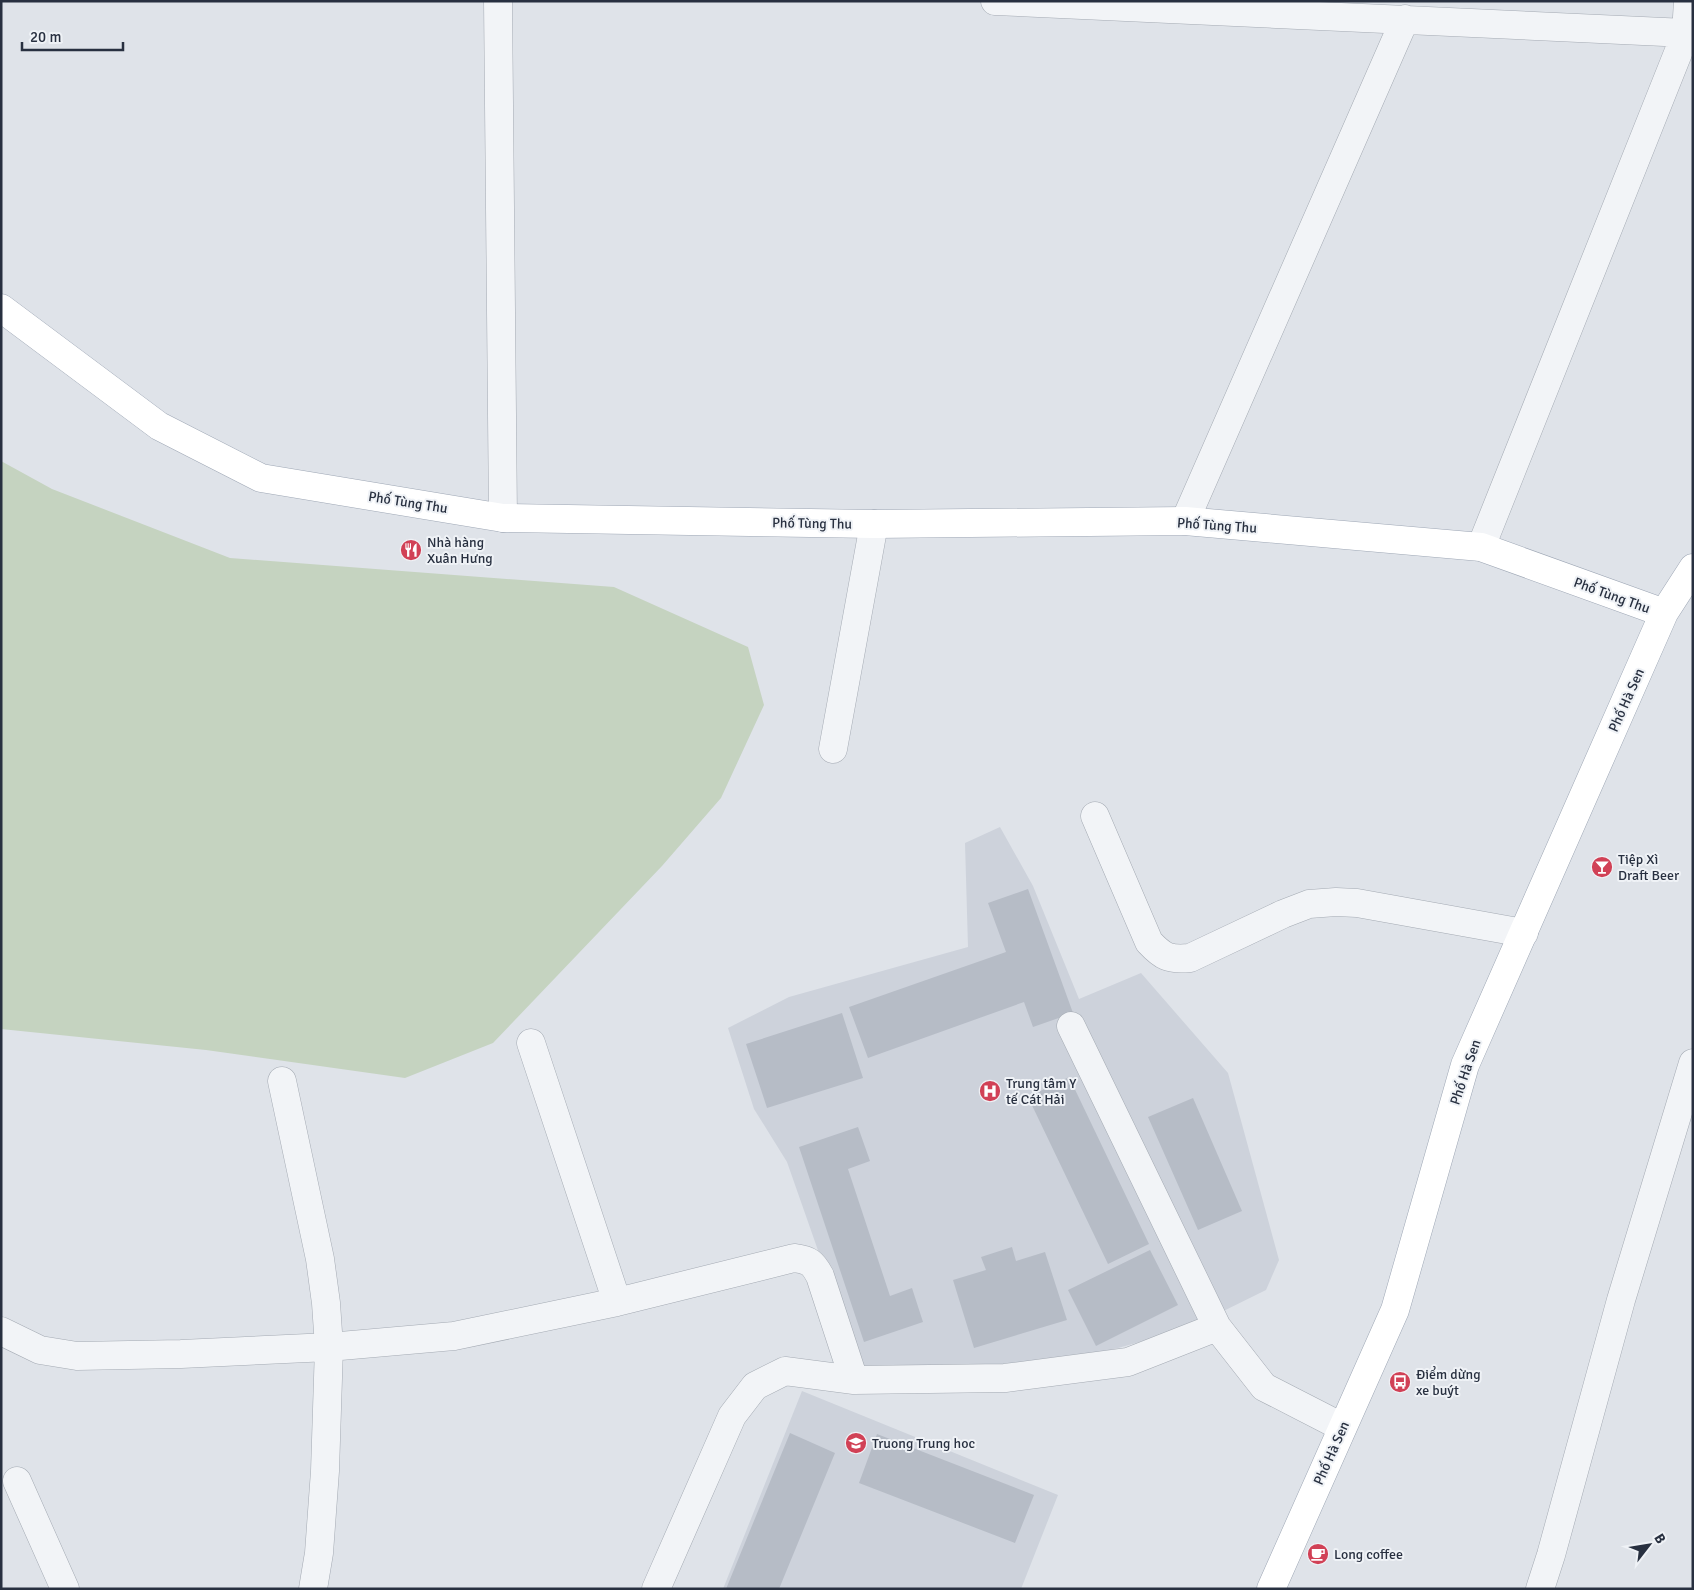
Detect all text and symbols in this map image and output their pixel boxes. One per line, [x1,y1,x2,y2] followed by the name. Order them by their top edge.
[22,20,124,52] scale bar
[30,28,61,46] text: 20 m
[367,488,449,517] street label: Phố Tùng Thu
[772,514,852,533] street label: Phố Tùng Thu
[1176,514,1257,537] street label: Phố Tùng Thu
[427,534,493,567] place label: Nhà hàng Xuân Hưng
[399,538,423,562] restaurant icon: Nhà hàng Xuân Hưng
[1571,574,1652,617] street label: Phố Tùng Thu
[1605,666,1648,735] street label: Phố Hà Sen
[1618,851,1680,884] place label: Tiệp Xì Draft Beer
[1590,855,1614,879] bar icon: Tiệp Xì Draft Beer
[1446,1037,1485,1107] street label: Phố Hà Sen
[1006,1075,1076,1108] place label: Trung tâm Y tế Cát Hải
[978,1079,1002,1103] hospital icon: Trung tâm Y tế Cát Hải
[1416,1366,1481,1399] place label: Điểm dừng xe buýt
[1388,1370,1412,1394] bus stop icon: Điểm dừng xe buýt
[1310,1419,1353,1488] street label: Phố Hà Sen
[844,1431,868,1455] school or university icon: Truong Trung hoc
[872,1435,975,1452] place label: Truong Trung hoc
[1624,1520,1674,1570] north arrow
[1650,1530,1669,1547] text: B
[1306,1542,1330,1566] cafe icon: Long coffee
[1334,1546,1403,1563] place label: Long coffee

